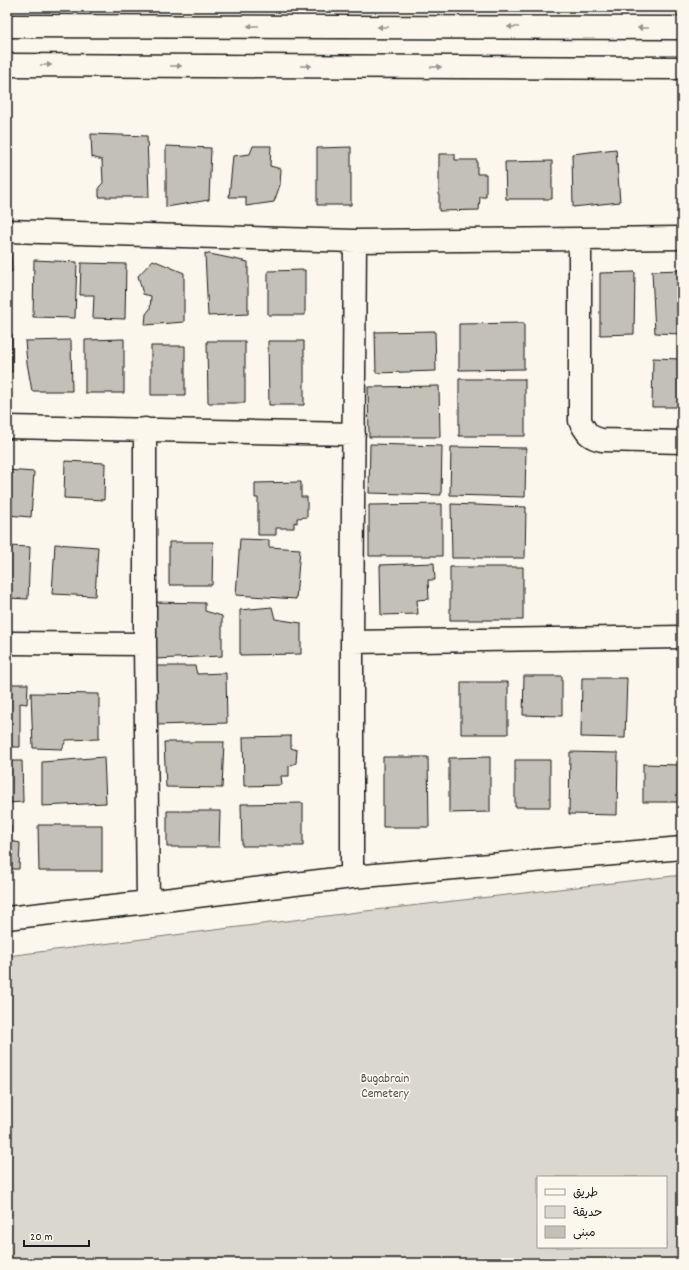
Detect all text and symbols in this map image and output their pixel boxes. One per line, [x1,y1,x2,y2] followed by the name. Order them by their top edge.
[246,23,259,29] one-way arrow
[376,24,389,30] one-way arrow
[506,24,519,30] one-way arrow
[636,25,649,31] one-way arrow
[40,62,53,68] one-way arrow
[170,63,183,69] one-way arrow
[300,63,313,69] one-way arrow
[430,64,443,70] one-way arrow
[361,1070,409,1104] park label: Bugabrain Cemetery
[537,1176,667,1248] legend
[573,1185,598,1202] text: طريق
[573,1205,602,1222] text: حديقة
[24,1222,89,1248] scale bar
[573,1225,596,1242] text: مبنى
[30,1229,53,1246] text: 20 m

